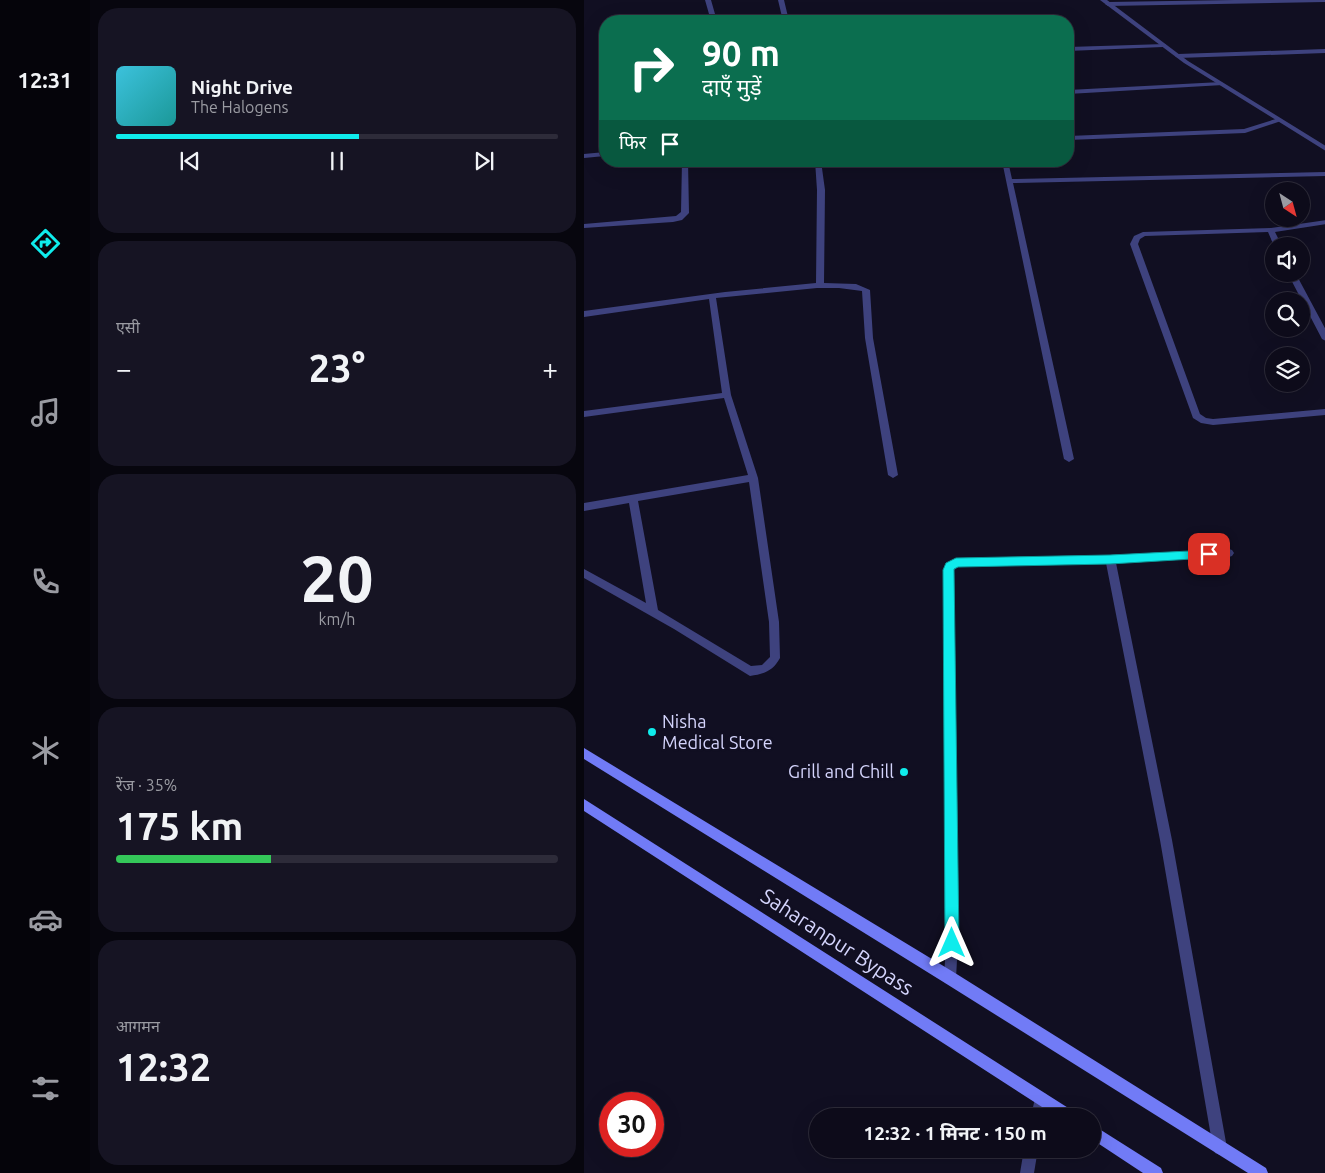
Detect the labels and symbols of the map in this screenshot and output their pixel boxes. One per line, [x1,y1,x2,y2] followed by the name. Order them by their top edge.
[1265,182,1310,228] north arrow
[1188,533,1230,575] pin
[662,711,773,752] place label: Nisha Medical Store
[646,726,658,738] marker: Nisha Medical Store
[788,761,894,781] place label: Grill and Chill
[898,766,910,778] marker: Grill and Chill
[757,883,918,999] street label: Saharanpur Bypass
[925,916,977,968] position arrow
[599,1092,664,1157] speed limit sign: 30

